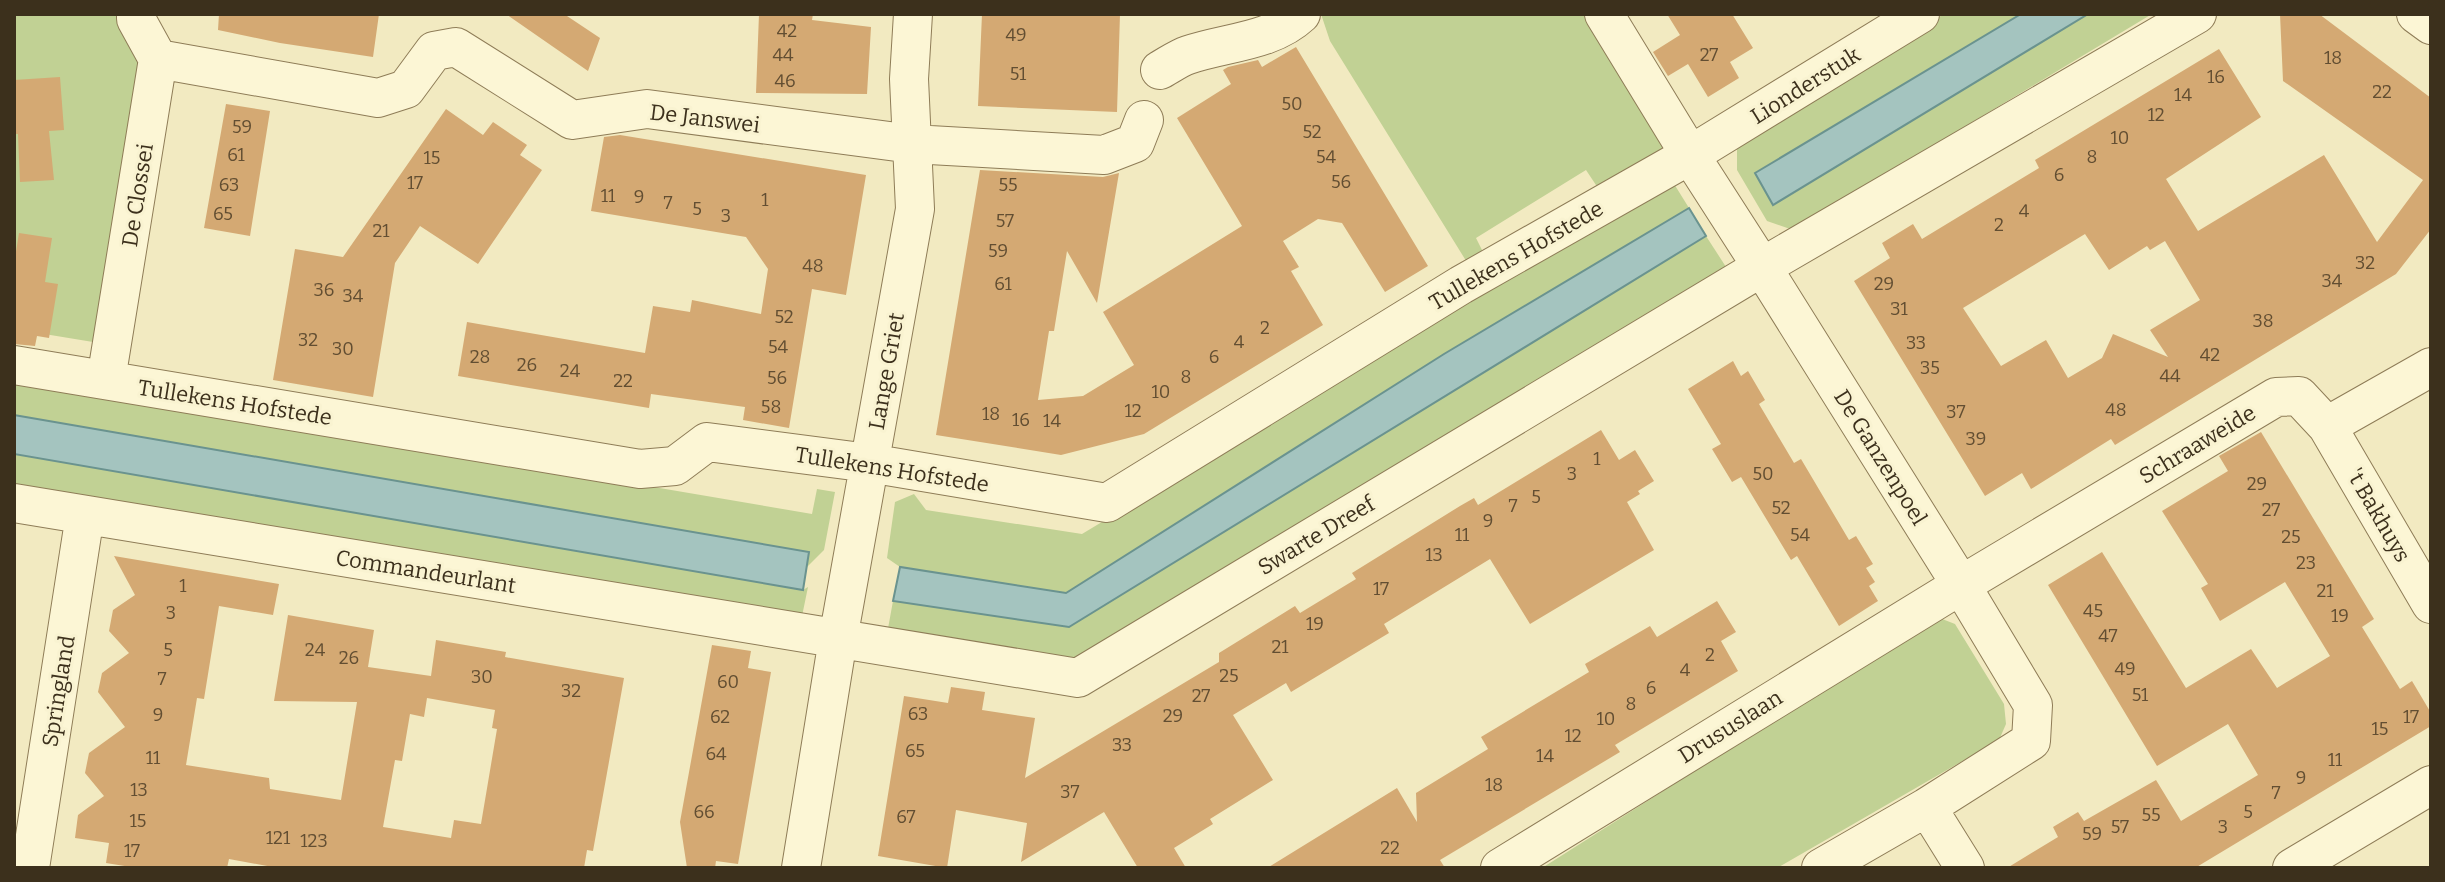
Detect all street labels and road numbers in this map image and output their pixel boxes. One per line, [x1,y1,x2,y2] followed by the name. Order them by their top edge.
[1746,41,1865,130] street label: Lionderstuk
[648,98,762,139] street label: De Janswei
[116,141,159,249] street label: De Clossei
[1425,195,1608,316] street label: Tullekens Hofstede
[863,310,910,432] street label: Lange Griet
[136,374,334,431] street label: Tullekens Hofstede
[1828,385,1933,530] street label: De Ganzenpoel
[2134,399,2260,490] street label: Schraaweide
[793,441,991,498] street label: Tullekens Hofstede
[2341,464,2416,567] street label: 't Bakhuys
[1253,489,1381,581] street label: Swarte Dreef
[334,544,518,599] street label: Commandeurlant
[36,633,81,749] street label: Springland
[1673,684,1787,769] street label: Drususlaan

